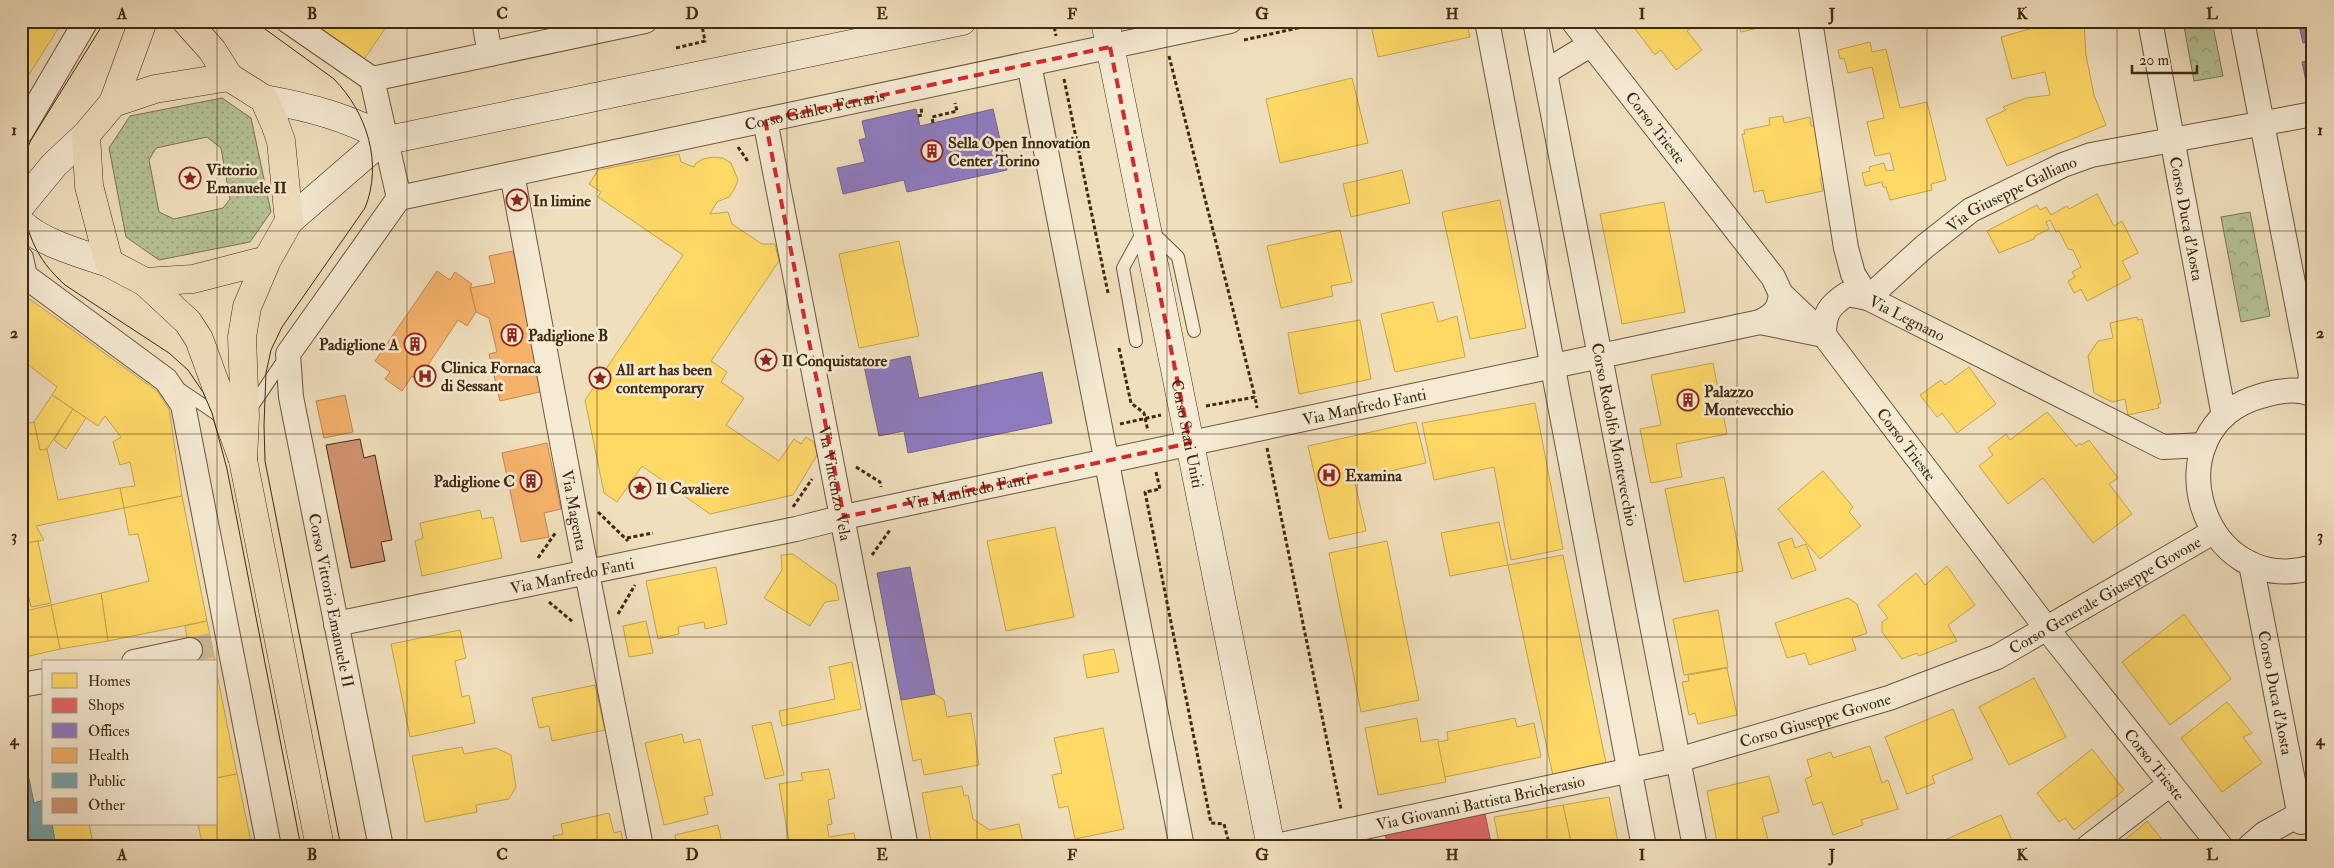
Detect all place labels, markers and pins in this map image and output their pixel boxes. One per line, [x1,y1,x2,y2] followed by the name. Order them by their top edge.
[948,133,1091,171] place label: Sella Open Innovation Center Torino
[920,139,944,163] building icon: Sella Open Innovation Center Torino
[205,160,287,198] place label: Vittorio Emanuele II
[178,166,202,190] place icon: Vittorio Emanuele II
[505,188,529,212] place icon: In limine
[533,191,591,211] place label: In limine
[500,323,524,347] building icon: Padiglione B
[528,326,608,347] place label: Padiglione B
[403,332,427,356] building icon: Padiglione A
[319,335,400,356] place label: Padiglione A
[754,348,778,372] place icon: Il Conquistatore
[782,351,887,372] place label: Il Conquistatore
[441,358,542,396] place label: Clinica Fornaca di Sessant
[615,360,713,399] place label: All art has been contemporary
[413,364,437,388] hospital icon: Clinica Fornaca di Sessant
[588,366,612,390] place icon: All art has been contemporary
[1703,382,1794,420] place label: Palazzo Montevecchio
[1676,388,1700,412] building icon: Palazzo Montevecchio
[1317,463,1341,487] hospital icon: Examina
[1345,466,1402,486] place label: Examina
[519,469,543,493] building icon: Padiglione C
[433,472,515,493] place label: Padiglione C
[628,476,652,500] place icon: Il Cavaliere
[656,479,729,499] place label: Il Cavaliere

